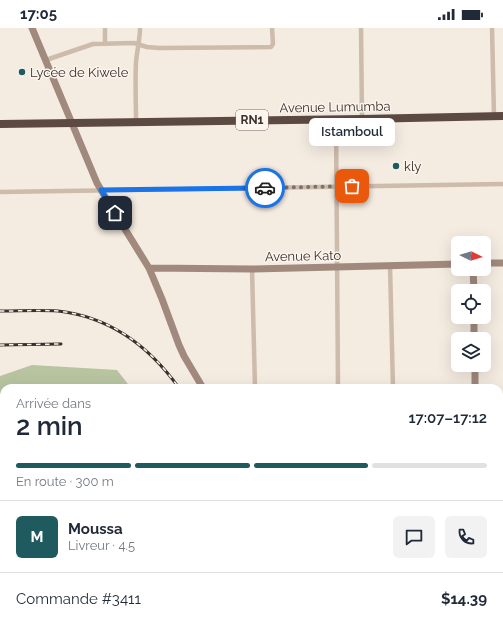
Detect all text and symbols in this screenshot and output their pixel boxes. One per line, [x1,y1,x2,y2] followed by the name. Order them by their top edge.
[20,5,57,23] text: 17:05
[30,65,129,80] place label: Lycée de Kiwele
[17,67,27,77] marker: Lycée de Kiwele
[279,99,391,115] street label: Avenue Lumumba
[236,110,268,130] road number: RN1
[309,118,395,146] callout: Istamboul
[321,124,383,139] text: Istamboul
[404,159,421,174] place label: kly
[391,161,401,171] marker: kly
[245,168,285,208] courier
[335,169,369,203] pin
[341,175,363,197] icon: bag
[254,177,276,199] icon: car
[98,196,132,230] pin
[104,202,126,224] icon: home
[451,236,491,276] north arrow
[451,236,491,372] map controls
[265,248,342,264] street label: Avenue Kato
[451,284,491,324] button: locate
[451,332,491,372] button: layers
[16,396,91,411] text: Arrivée dans
[408,409,487,427] text: 17:07–17:12
[16,411,83,441] text: 2 min
[16,474,114,489] text: En route · 300 m
[393,516,435,558] button: chat
[445,516,487,558] button: phone
[68,520,123,538] text: Moussa
[31,528,43,546] text: M
[68,538,135,553] text: Livreur · 4.5
[16,590,141,608] text: Commande #3411
[441,590,487,608] text: $14.39

